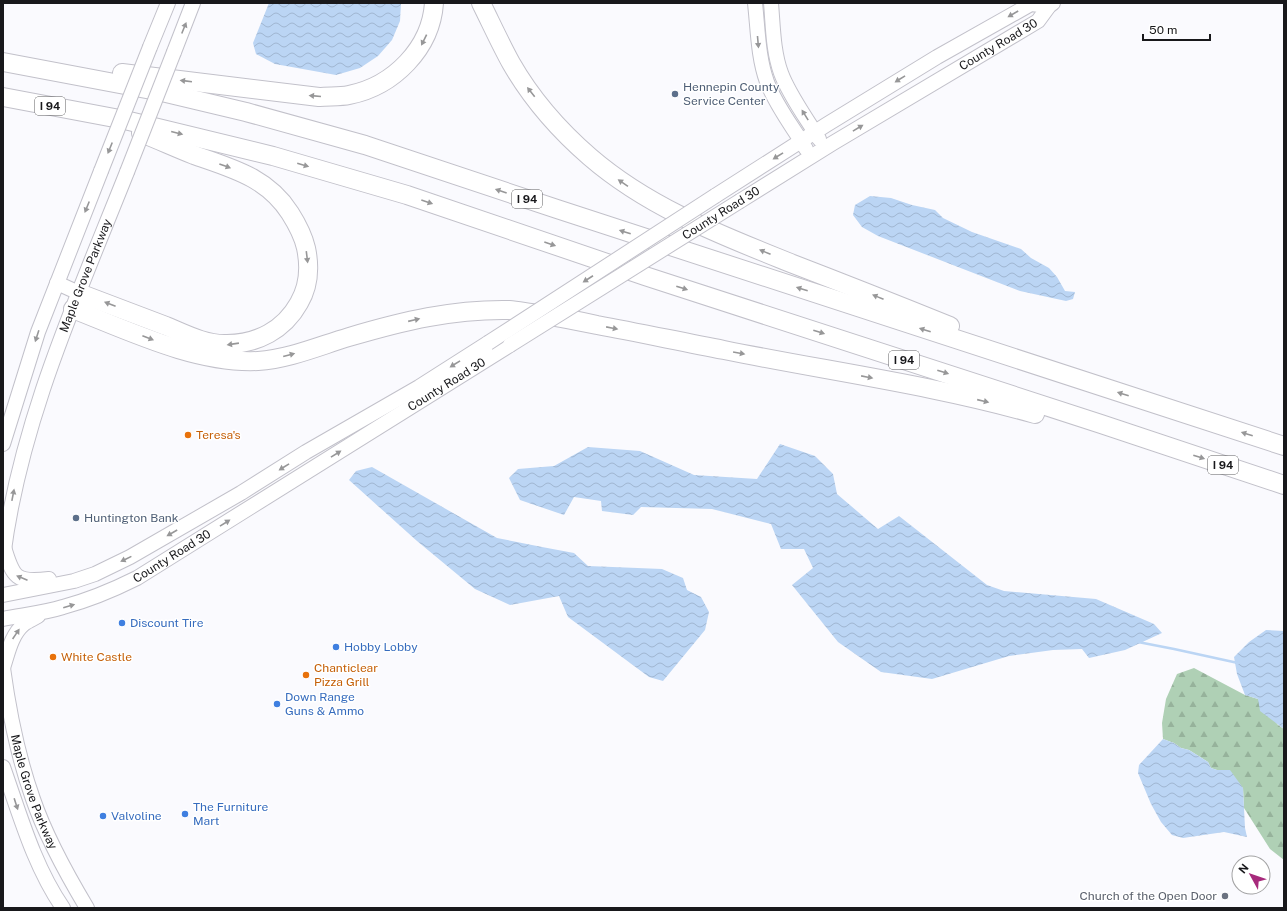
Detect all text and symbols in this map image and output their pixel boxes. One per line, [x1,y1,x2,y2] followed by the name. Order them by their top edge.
[1007,10,1019,17] one-way arrow
[957,16,1040,73] street label: County Road 30
[1143,16,1210,42] scale bar
[181,21,187,33] one-way arrow
[1149,23,1177,37] text: 50 m
[420,34,427,46] one-way arrow
[755,36,762,48] one-way arrow
[894,76,906,83] one-way arrow
[180,77,192,84] one-way arrow
[683,80,780,108] place label: Hennepin County Service Center
[527,87,535,98] one-way arrow
[670,89,680,99] marker: Hennepin County Service Center
[309,93,321,99] one-way arrow
[35,97,65,115] road number: I 94
[801,109,808,121] one-way arrow
[852,124,864,131] one-way arrow
[171,130,183,136] one-way arrow
[106,143,112,155] one-way arrow
[773,152,784,160] one-way arrow
[297,162,309,168] one-way arrow
[219,163,231,169] one-way arrow
[618,179,628,187] one-way arrow
[680,184,762,242] street label: County Road 30
[495,187,507,193] one-way arrow
[512,190,542,208] road number: I 94
[422,199,434,205] one-way arrow
[83,202,89,214] one-way arrow
[57,216,115,334] street label: Maple Grove Parkway
[618,228,630,234] one-way arrow
[545,241,557,247] one-way arrow
[758,249,770,255] one-way arrow
[304,251,310,263] one-way arrow
[582,275,594,282] one-way arrow
[676,285,688,291] one-way arrow
[795,286,807,292] one-way arrow
[871,294,883,300] one-way arrow
[103,301,115,307] one-way arrow
[408,316,420,322] one-way arrow
[606,325,618,331] one-way arrow
[919,326,931,332] one-way arrow
[813,329,825,335] one-way arrow
[34,331,40,343] one-way arrow
[143,336,155,342] one-way arrow
[227,341,239,347] one-way arrow
[733,350,746,356] one-way arrow
[889,351,919,369] road number: I 94
[283,352,295,358] one-way arrow
[405,355,488,414] street label: County Road 30
[450,360,460,368] one-way arrow
[937,369,949,375] one-way arrow
[861,374,873,380] one-way arrow
[1117,391,1129,397] one-way arrow
[976,398,989,404] one-way arrow
[196,428,241,442] place label: Teresa's
[183,430,193,440] marker: Teresa's
[1240,431,1252,437] one-way arrow
[330,451,341,458] one-way arrow
[1193,454,1205,460] one-way arrow
[1208,456,1238,474] road number: I 94
[279,463,289,471] one-way arrow
[10,489,16,501] one-way arrow
[84,511,179,525] place label: Huntington Bank
[71,513,81,523] marker: Huntington Bank
[219,519,231,526] one-way arrow
[130,527,213,586] street label: County Road 30
[166,530,178,537] one-way arrow
[120,556,132,562] one-way arrow
[16,574,28,581] one-way arrow
[63,603,75,609] one-way arrow
[130,616,204,630] place label: Discount Tire
[117,618,127,628] marker: Discount Tire
[12,628,20,639] one-way arrow
[344,640,418,654] place label: Hobby Lobby
[331,642,341,652] marker: Hobby Lobby
[61,650,132,664] place label: White Castle
[48,652,58,662] marker: White Castle
[314,661,378,689] place label: Chanticlear Pizza Grill
[301,670,311,680] marker: Chanticlear Pizza Grill
[285,690,364,718] place label: Down Range Guns & Ammo
[272,699,282,709] marker: Down Range Guns & Ammo
[8,733,60,852] street label: Maple Grove Parkway
[13,798,19,810] one-way arrow
[193,800,269,828] place label: The Furniture Mart
[111,809,162,823] place label: Valvoline
[180,809,190,819] marker: The Furniture Mart
[98,811,108,821] marker: Valvoline
[1231,855,1271,895] north arrow
[1236,861,1251,876] text: N
[1080,889,1217,903] place label: Church of the Open Door
[1220,891,1230,901] marker: Church of the Open Door

